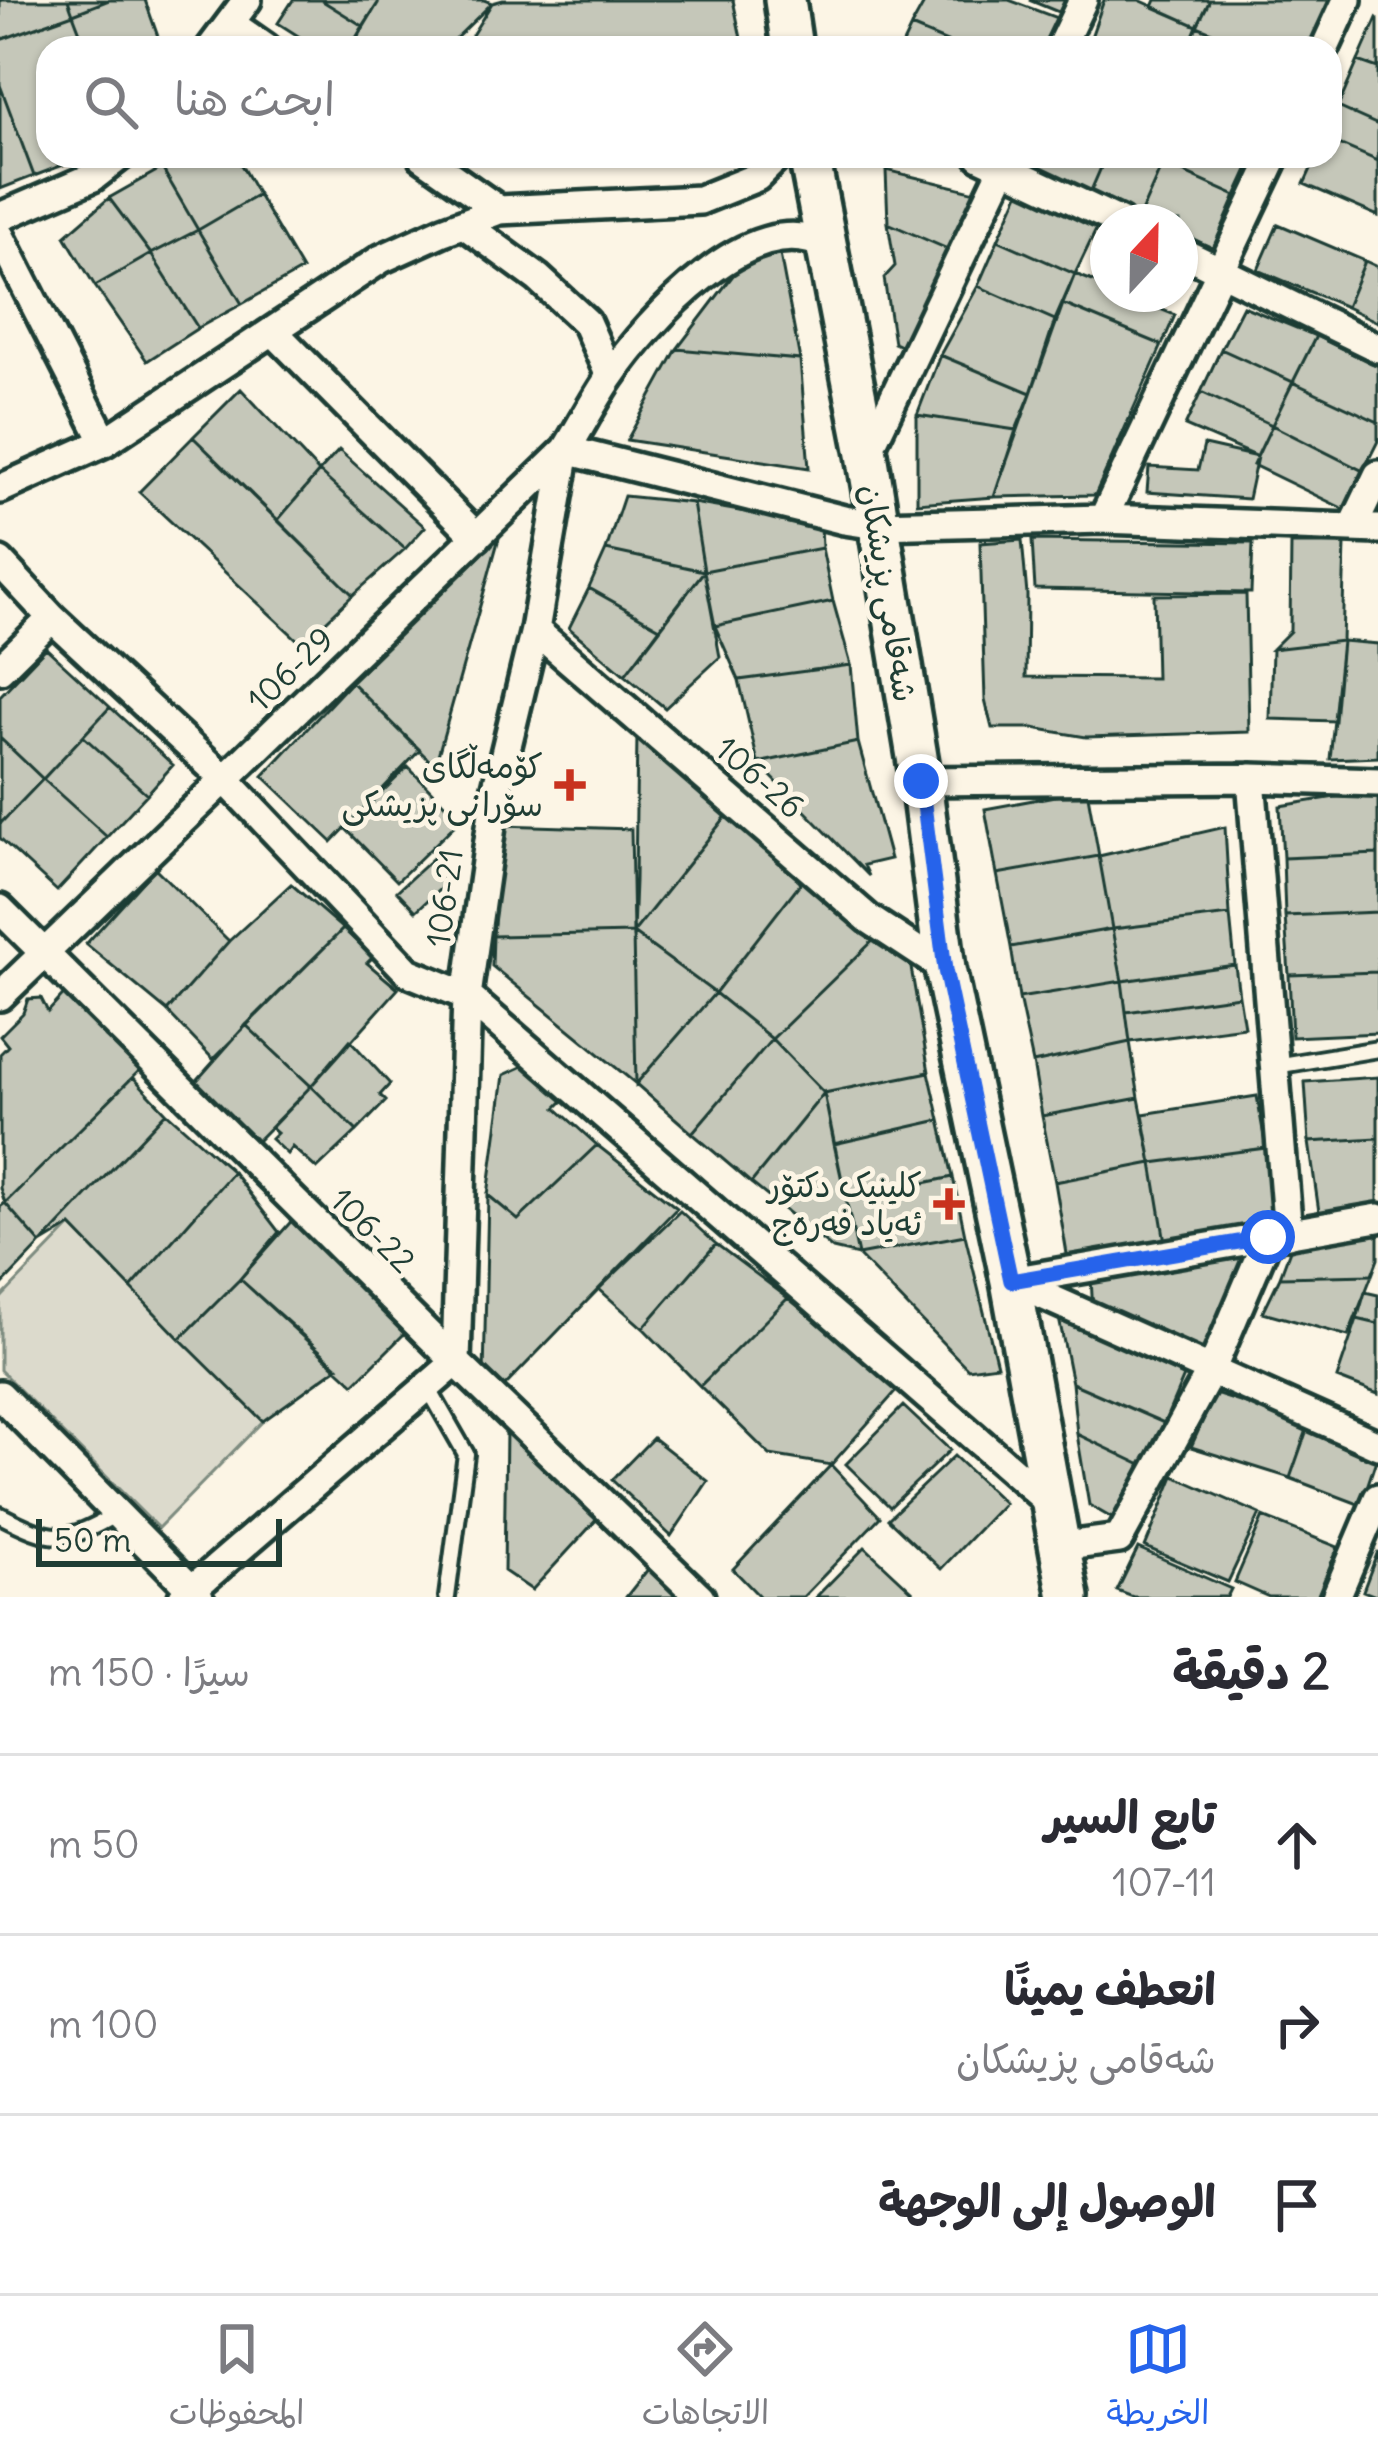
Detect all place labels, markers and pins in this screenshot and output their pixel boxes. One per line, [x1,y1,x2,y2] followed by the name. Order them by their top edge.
[341,743,543,826] place label: کۆمەڵگای سۆرانی پزیشکی
[554,769,586,801] marker: کۆمەڵگای سۆرانی پزیشکی
[765,1164,922,1246] place label: کلینیک دکتۆر ئەیاد فەرەج
[933,1188,965,1220] marker: کلینیک دکتۆر ئەیاد فەرەج

